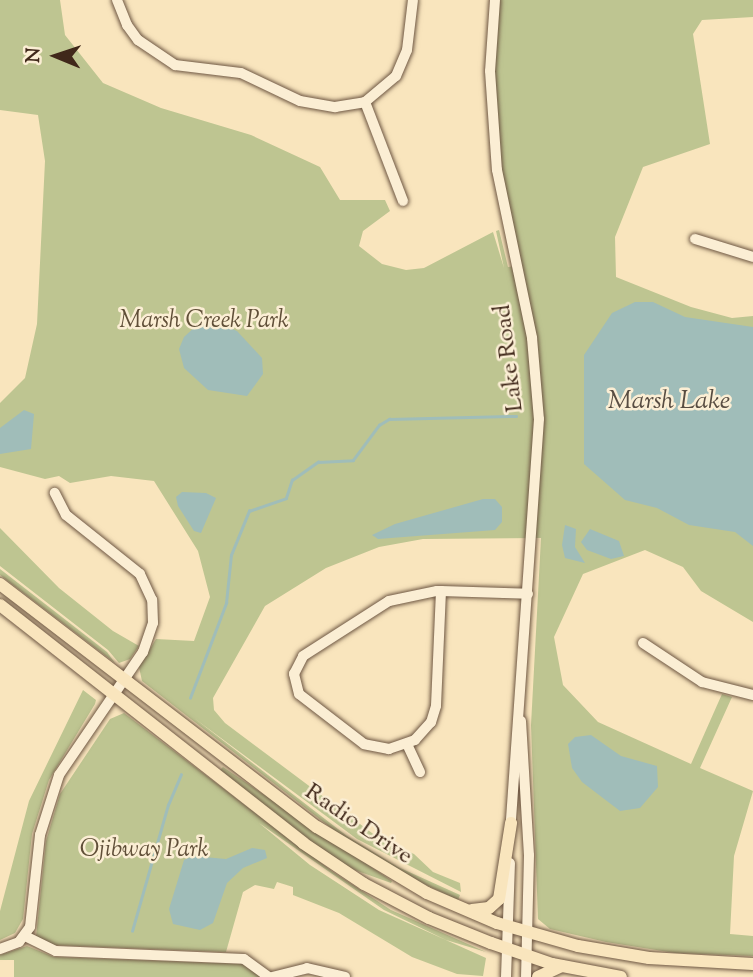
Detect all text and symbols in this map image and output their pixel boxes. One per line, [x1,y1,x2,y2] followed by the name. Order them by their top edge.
[21,21,91,91] north arrow
[21,47,48,63] text: N
[489,302,531,414] street label: Lake Road
[119,308,289,336] park label: Marsh Creek Park
[608,386,730,418] water label: Marsh Lake
[298,778,418,872] street label: Radio Drive
[80,837,208,865] park label: Ojibway Park

